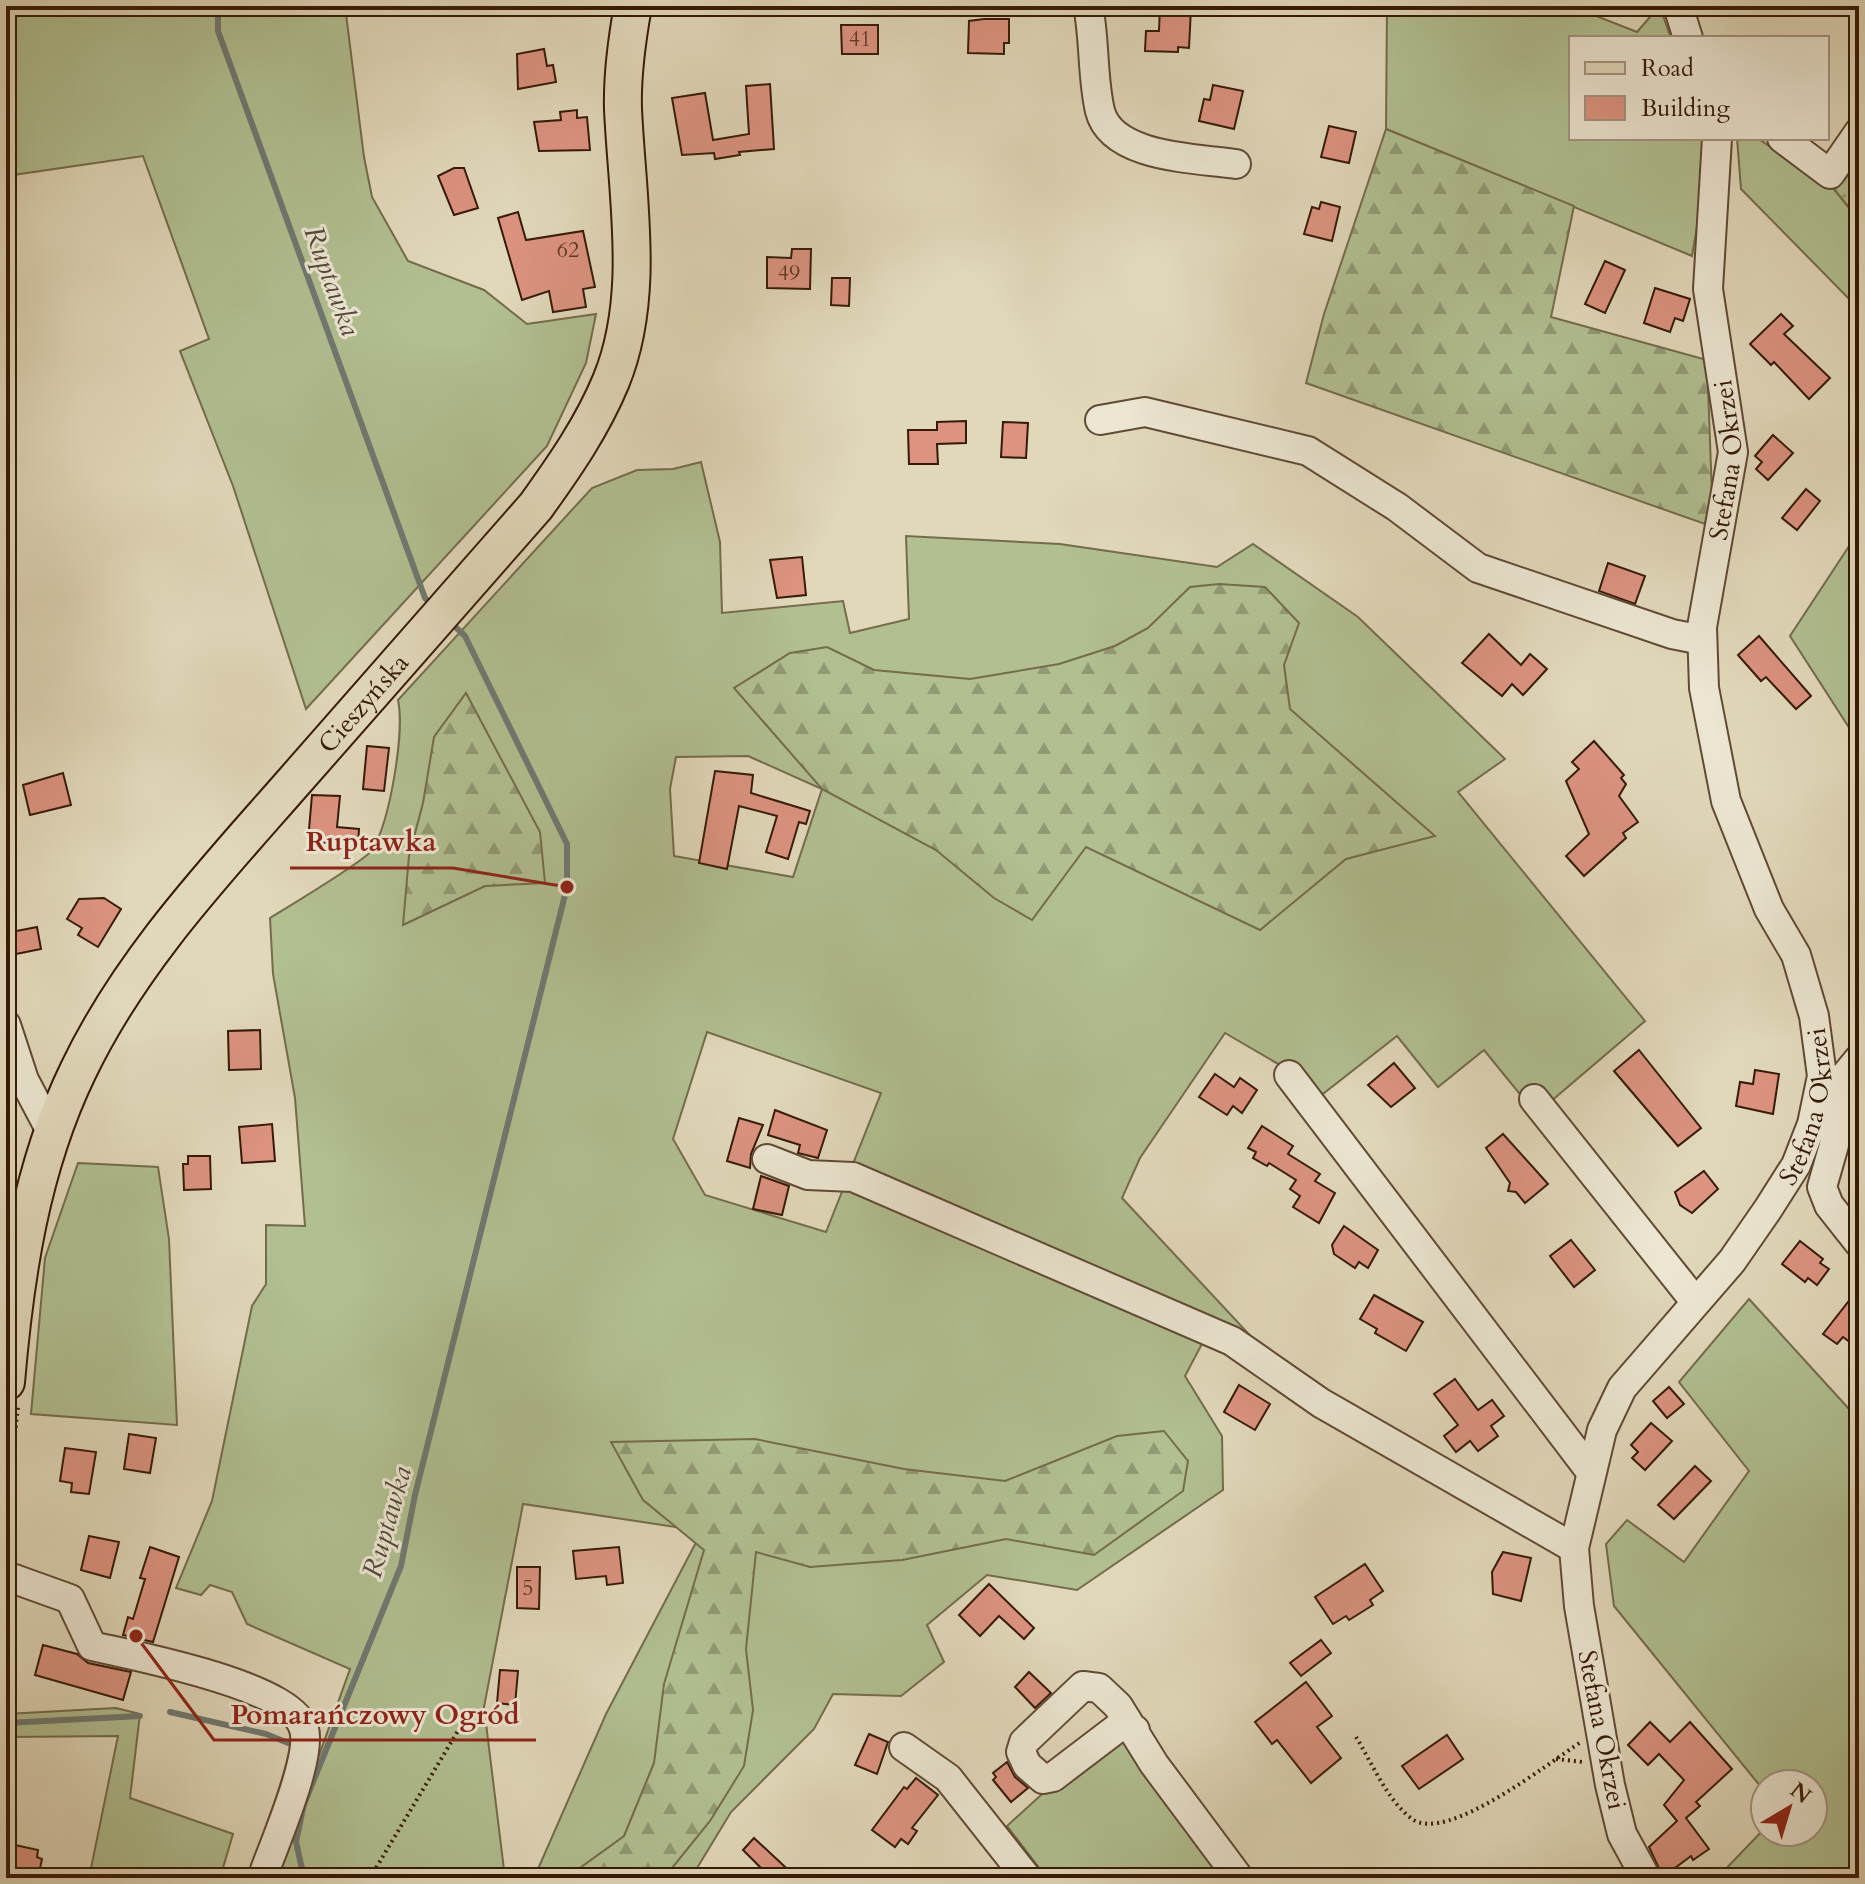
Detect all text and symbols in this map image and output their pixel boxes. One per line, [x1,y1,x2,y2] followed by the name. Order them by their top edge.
[849,24,871,54] house number: 41
[1569,36,1829,140] legend
[1641,52,1694,85] text: Road
[1641,92,1731,125] text: Building
[295,221,369,341] water label: Ruptawka
[557,235,579,265] house number: 62
[778,258,800,288] house number: 49
[1700,378,1751,543] street label: Stefana Okrzei
[310,646,416,760] street label: Cieszyńska
[290,816,453,868] callout: Ruptawka
[306,823,436,861] text: Ruptawka
[1770,1026,1840,1192] street label: Stefana Okrzei
[353,1462,421,1582] water label: Ruptawka
[522,1573,534,1603] house number: 5
[1569,1647,1635,1813] street label: Stefana Okrzei
[214,1688,536,1740] callout: Pomarańczowy Ogród
[230,1696,520,1734] text: Pomarańczowy Ogród
[1749,1768,1829,1848] north arrow
[1784,1775,1817,1811] text: N

